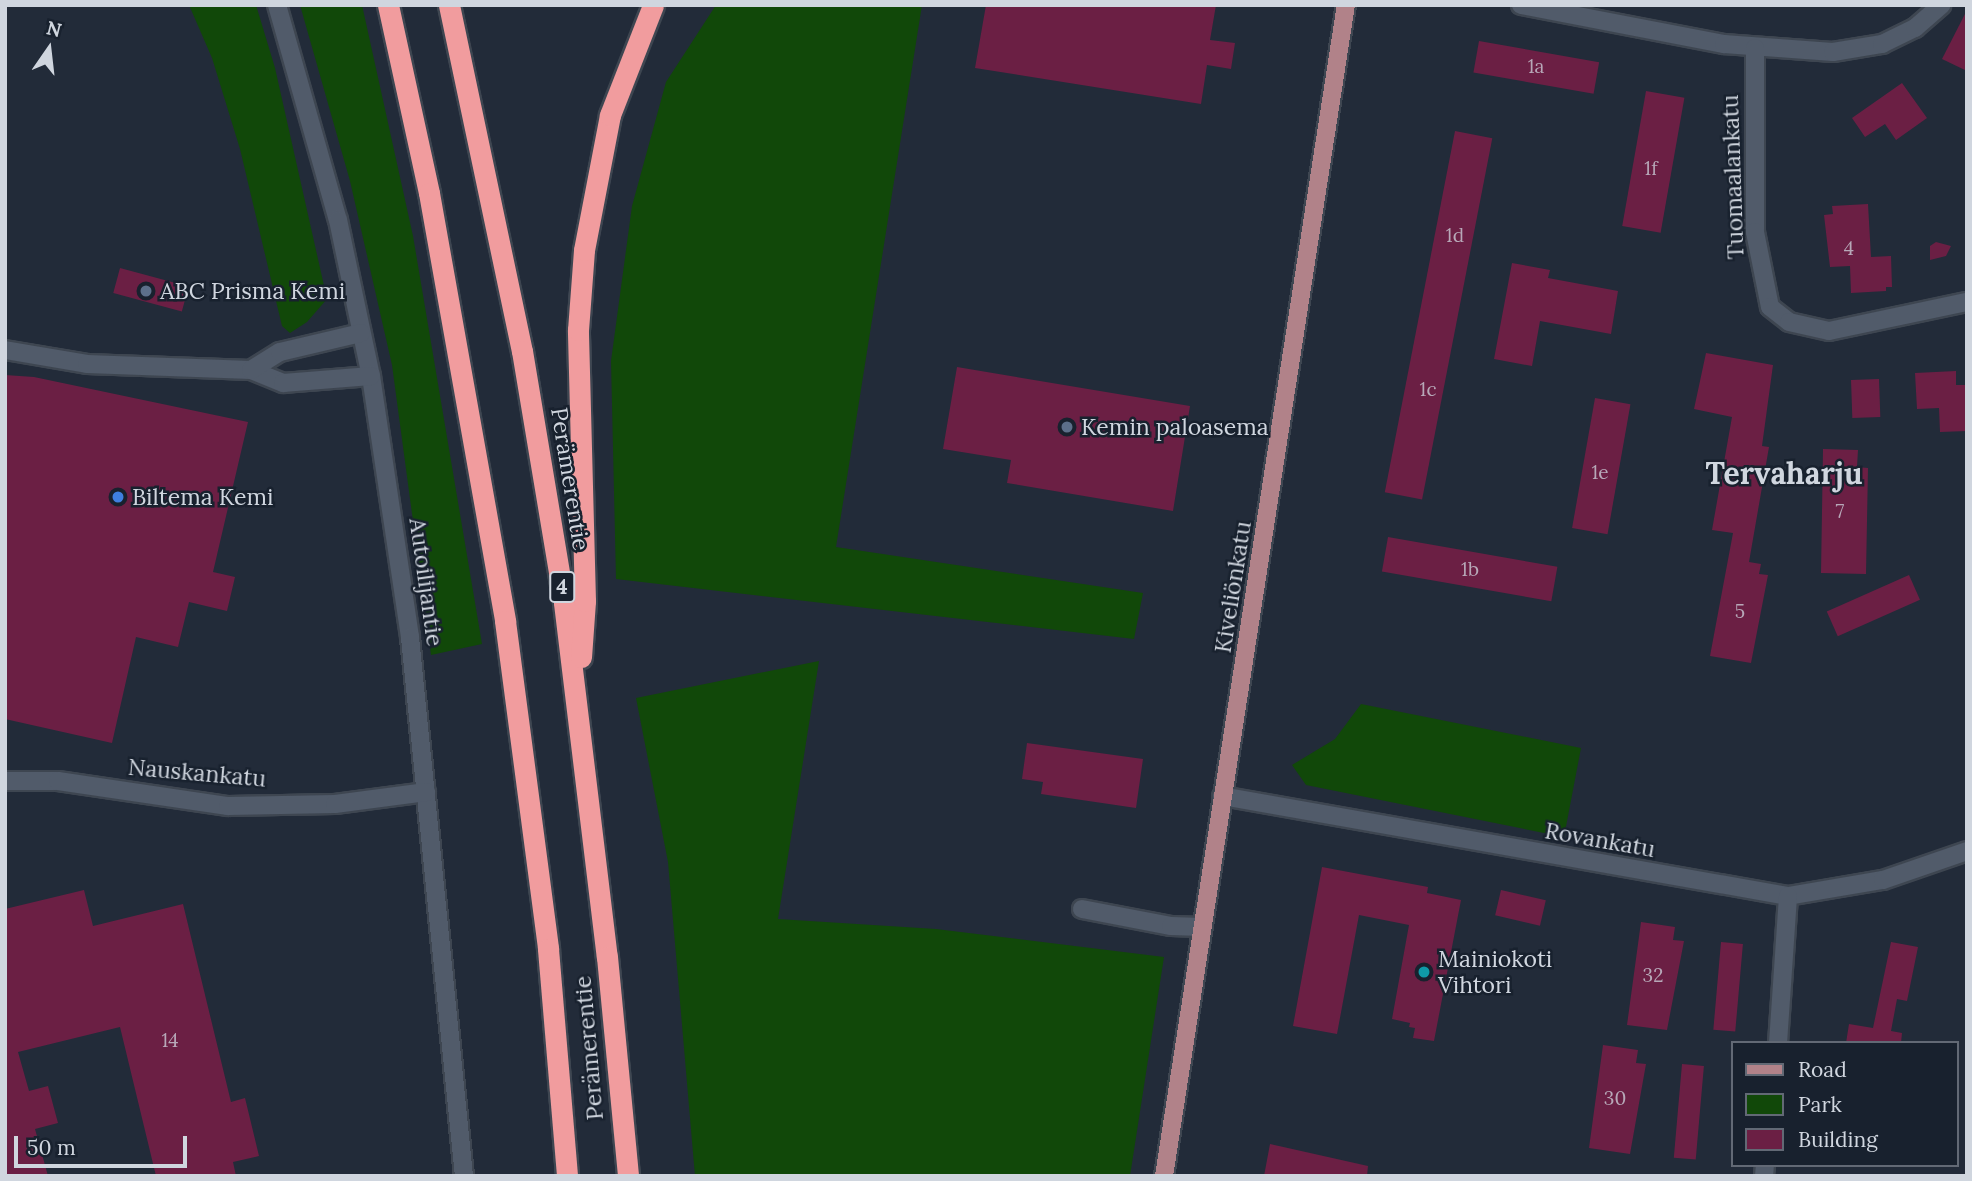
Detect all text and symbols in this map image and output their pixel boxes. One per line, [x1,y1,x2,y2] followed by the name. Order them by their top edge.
[14,14,84,84] north arrow
[44,15,64,42] text: N
[1528,56,1544,78] house number: 1a
[1716,94,1750,260] street label: Tuomaalankatu
[1644,158,1658,180] house number: 1f
[1446,225,1464,247] house number: 1d
[1844,238,1854,260] house number: 4
[160,277,345,305] place label: ABC Prisma Kemi
[138,283,154,299] marker: ABC Prisma Kemi
[1419,379,1437,401] house number: 1c
[545,405,595,553] street label: Perämerentie
[1081,413,1269,441] place label: Kemin paloasema
[1059,419,1075,435] marker: Kemin paloasema
[1706,455,1862,491] district label: Tervaharju
[1591,462,1609,484] house number: 1e
[132,483,274,511] place label: Biltema Kemi
[110,489,126,505] marker: Biltema Kemi
[1836,501,1844,523] house number: 7
[403,516,449,648] street label: Autoilijantie
[1209,519,1257,655] street label: Kiveliönkatu
[1461,559,1479,581] house number: 1b
[548,570,576,604] road number: 4
[1735,601,1745,623] house number: 5
[127,753,267,793] street label: Nauskankatu
[1543,817,1657,863] street label: Rovankatu
[1438,945,1552,999] place label: Mainiokoti Vihtori
[1416,964,1432,980] marker: Mainiokoti Vihtori
[1643,965,1663,987] house number: 32
[569,975,609,1121] street label: Perämerentie
[161,1030,179,1052] house number: 14
[1730,1041,1958,1167] legend
[1798,1056,1847,1083] text: Road
[1604,1088,1626,1110] house number: 30
[1798,1091,1842,1118] text: Park
[18,1122,191,1166] scale bar
[1798,1126,1878,1153] text: Building
[27,1134,76,1161] text: 50 m

